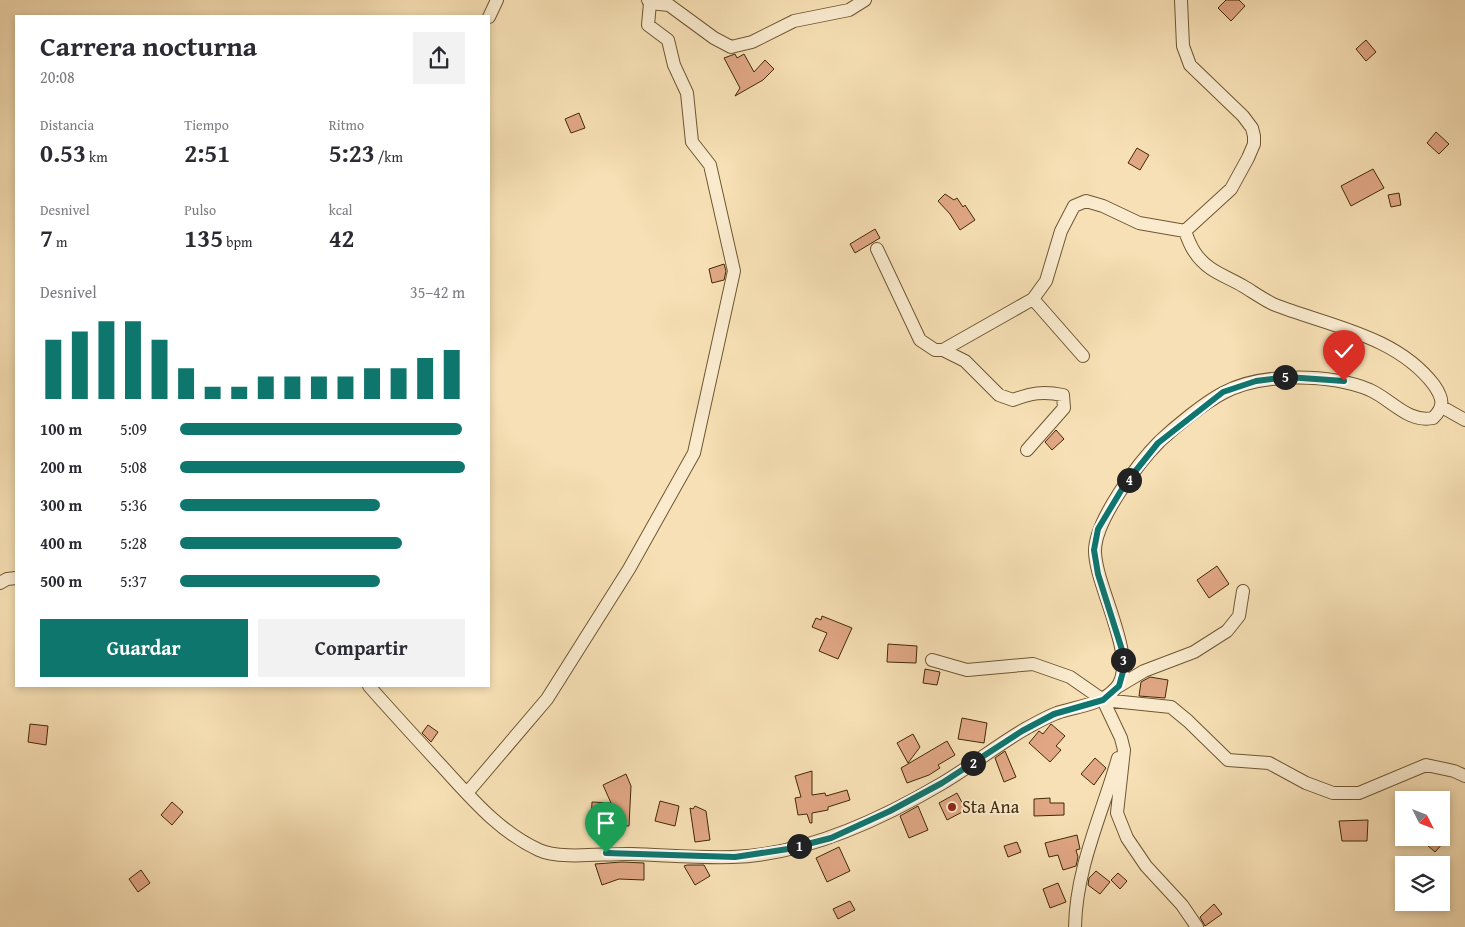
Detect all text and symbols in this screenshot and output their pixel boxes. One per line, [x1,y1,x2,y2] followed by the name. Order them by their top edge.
[40,25,257,66] text: Carrera nocturna
[413,32,465,84] button: share
[40,65,75,89] text: 20:08
[40,115,94,135] text: Distancia
[184,115,229,135] text: Tiempo
[329,115,364,135] text: Ritmo
[40,135,86,171] text: 0.53
[184,135,230,171] text: 2:51
[329,135,375,171] text: 5:23
[86,147,108,167] text: km
[375,147,403,167] text: /km
[40,200,90,220] text: Desnivel
[184,200,216,220] text: Pulso
[329,200,353,220] text: kcal
[40,220,53,256] text: 7
[184,220,223,256] text: 135
[329,220,355,256] text: 42
[53,232,67,252] text: m
[223,232,253,252] text: bpm
[40,280,97,304] text: Desnivel
[410,280,465,304] text: 35–42 m
[1323,330,1365,381] pin
[1330,337,1358,365] icon: check
[1272,364,1298,390] pin: 5
[1282,367,1289,387] text: 5
[40,417,82,441] text: 100 m
[120,417,147,441] text: 5:09
[40,455,82,479] text: 200 m
[120,455,147,479] text: 5:08
[1116,468,1142,492] pin: 4
[1126,470,1133,490] text: 4
[40,493,82,517] text: 300 m
[120,493,147,517] text: 5:36
[40,531,82,555] text: 400 m
[120,531,147,555] text: 5:28
[40,569,82,593] text: 500 m
[120,569,147,593] text: 5:37
[40,619,248,677] button: Guardar
[258,619,465,677] button: Compartir
[1110,648,1136,672] pin: 3
[1120,650,1127,670] text: 3
[960,750,986,776] pin: 2
[970,753,977,773] text: 2
[1395,791,1450,846] north arrow
[1395,791,1450,911] map controls
[962,793,1020,820] place label: Sta Ana
[946,801,958,813] marker: Sta Ana
[585,802,627,853] pin
[592,809,620,837] icon: arrive
[786,834,812,858] pin: 1
[796,836,803,856] text: 1
[1395,856,1450,911] button: layers

